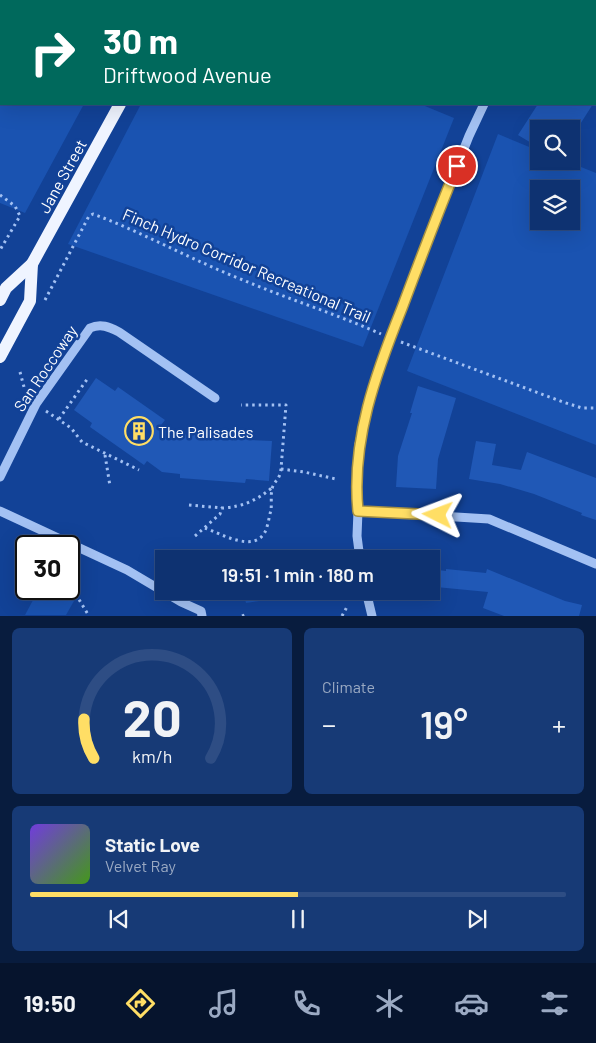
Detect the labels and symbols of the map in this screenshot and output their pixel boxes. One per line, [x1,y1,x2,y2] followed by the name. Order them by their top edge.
[34,136,90,216] street label: Jane Street
[436,145,478,187] pin
[120,204,374,326] street label: Finch Hydro Corridor Recreational Trail
[9,321,81,415] street label: San Roccoway
[124,416,154,446] building icon: The Palisades
[158,422,253,441] place label: The Palisades
[411,488,463,540] position arrow
[15,535,80,600] speed limit sign: 30

